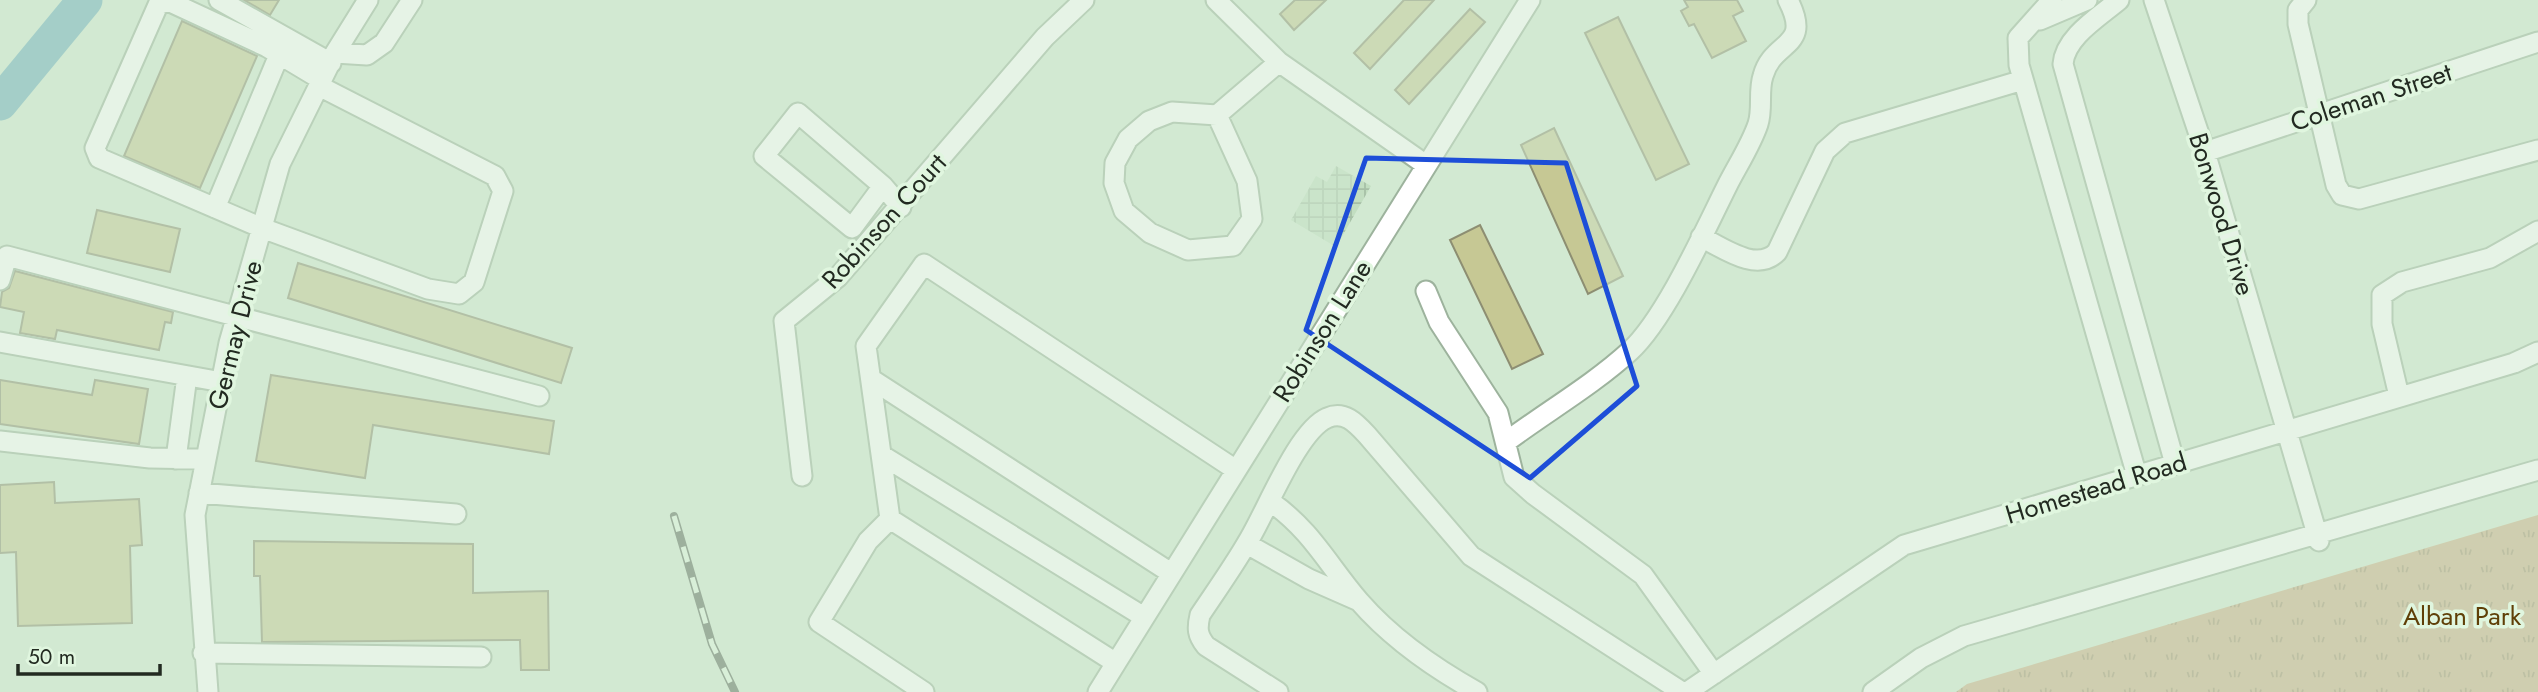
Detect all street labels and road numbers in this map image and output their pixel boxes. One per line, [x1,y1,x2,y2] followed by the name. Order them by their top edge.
[2285,53,2457,141] street label: Coleman Street
[2179,128,2265,300] street label: Bonwood Drive
[813,144,956,297] street label: Robinson Court
[1263,253,1381,409] street label: Robinson Lane
[198,257,272,413] street label: Germay Drive
[2001,442,2191,534] street label: Homestead Road

